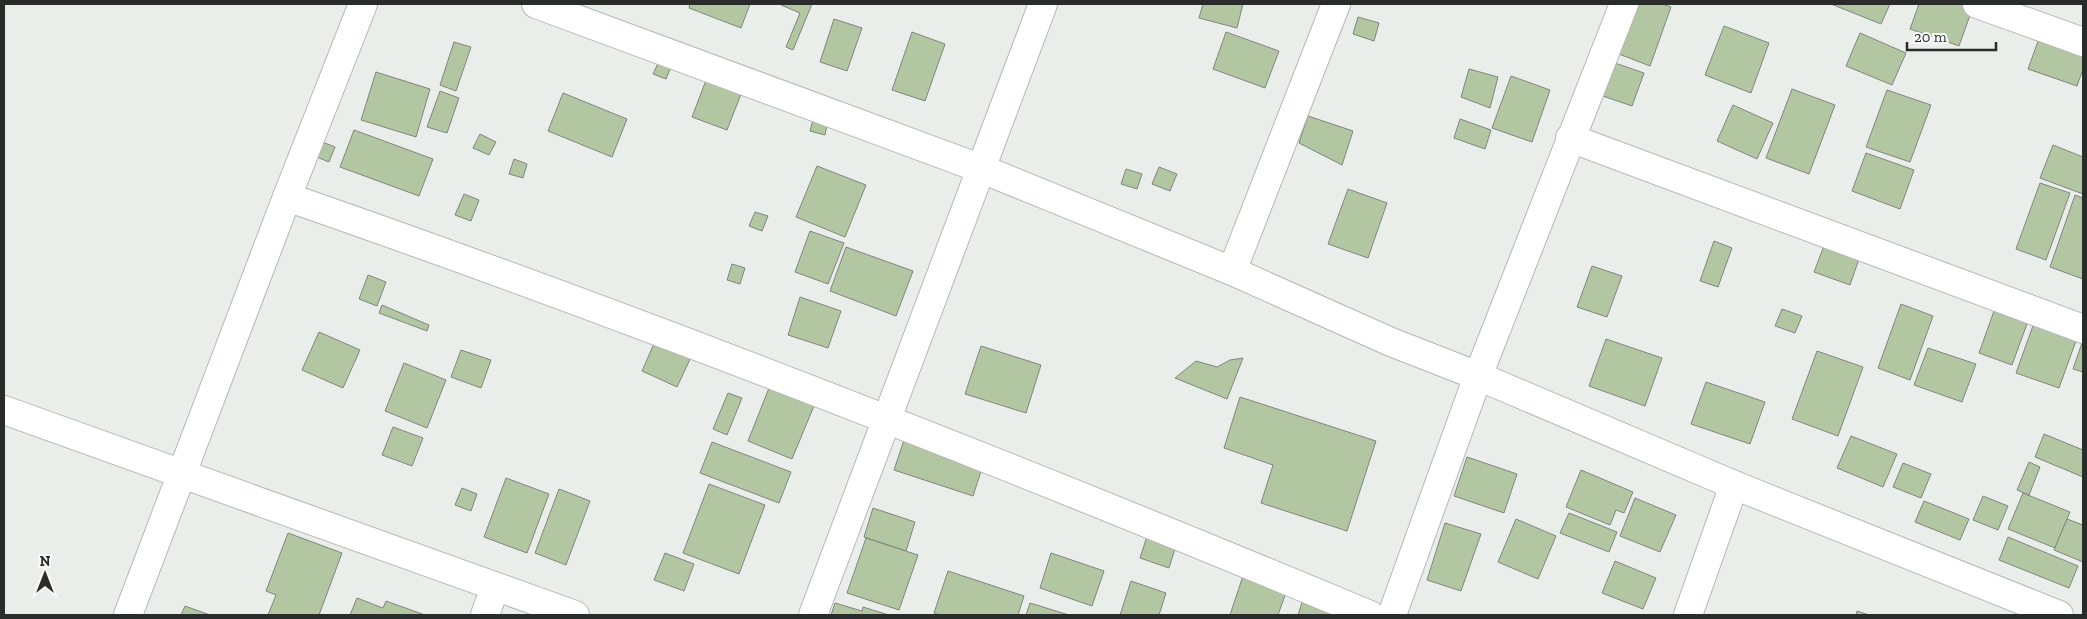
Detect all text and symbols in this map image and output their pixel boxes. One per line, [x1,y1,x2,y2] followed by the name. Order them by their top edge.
[1907,20,1996,52] scale bar
[1914,28,1947,46] text: 20 m
[20,549,70,599] north arrow
[40,553,51,570] text: N

